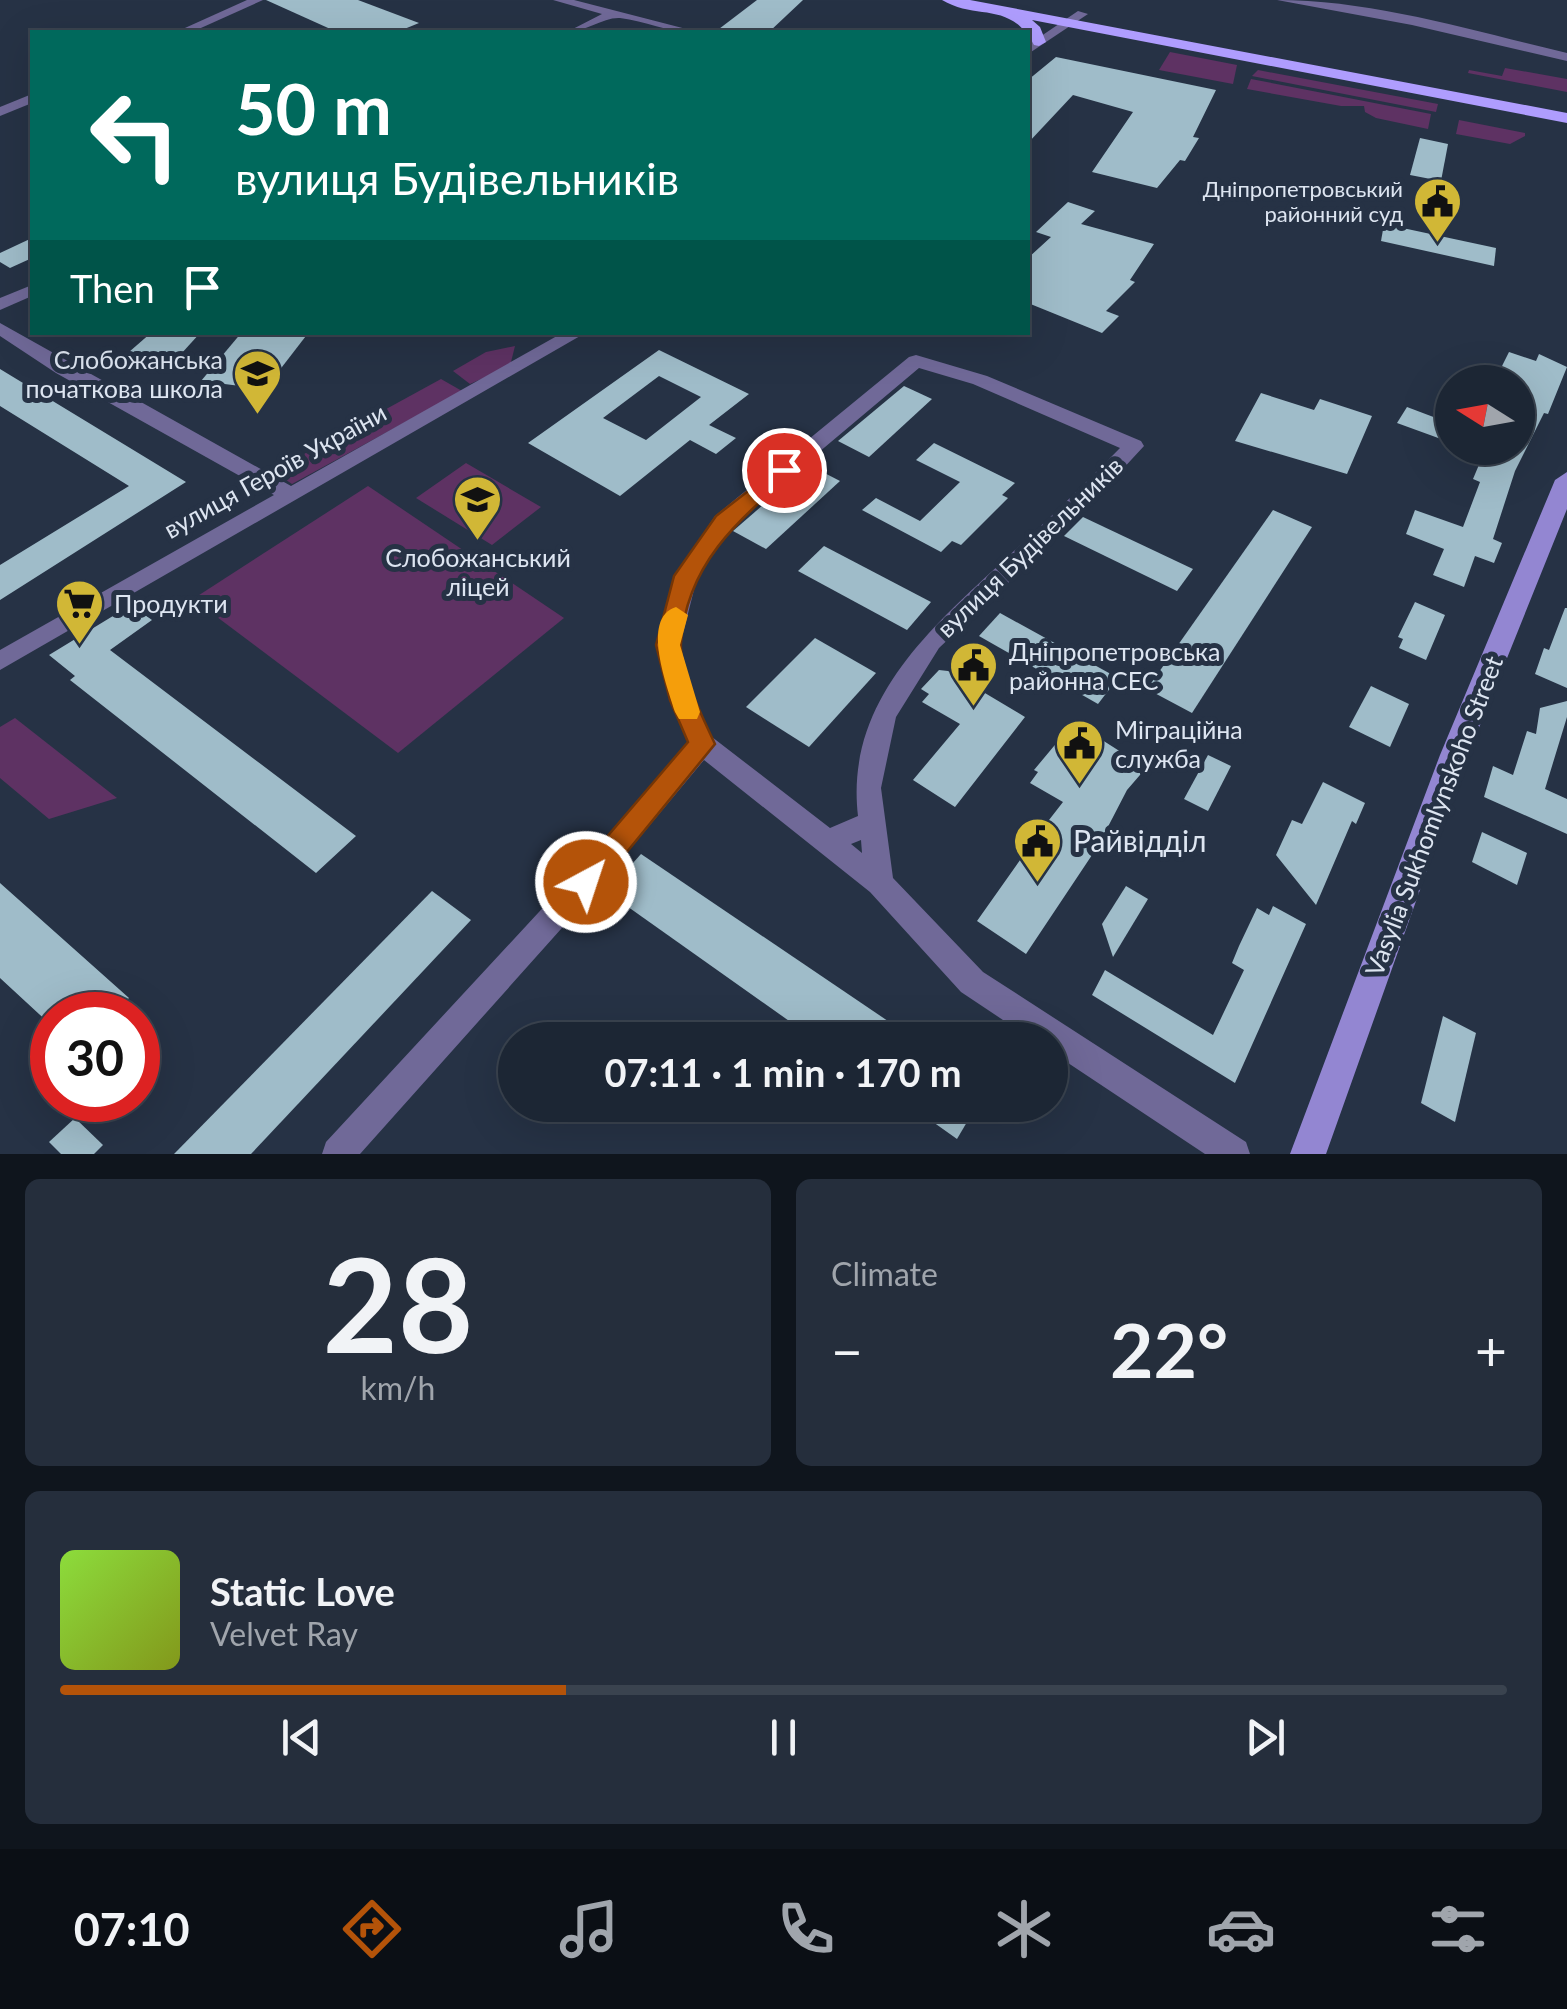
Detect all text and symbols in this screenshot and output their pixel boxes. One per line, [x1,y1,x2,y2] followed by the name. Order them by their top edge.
[235,66,392,150] text: 50 m
[70,70,200,200] icon: left
[235,151,679,205] text: вулиця Будівельників
[1203,175,1403,227] place label: Дніпропетровський районний суд
[1412,176,1464,244] public building icon: Дніпропетровський районний суд
[175,260,230,315] icon: arrive
[70,265,155,311] text: Then
[25,344,223,403] place label: Cлобожанська початкова школа
[232,348,284,416] school or university icon: Cлобожанська початкова школа
[1435,365,1535,465] north arrow
[1435,365,1535,465] map controls
[158,396,391,544] street label: вулиця Героїв України
[742,428,827,513] pin
[757,443,812,498] icon: arrive
[930,450,1128,643] street label: вулиця Будівельників
[452,474,504,542] school or university icon: Слобожанський ліцей
[385,542,571,601] place label: Слобожанський ліцей
[53,578,105,646] supermarket icon: Продукти
[114,588,228,618] place label: Продукти
[1009,636,1220,695] place label: Дніпропетровська районна СЕС
[948,640,1000,708] public building icon: Дніпропетровська районна СЕС
[1358,651,1508,980] street label: Vasylia Sukhomlynskoho Street
[1115,714,1243,773] place label: Міграційна служба
[1054,718,1106,786] public building icon: Міграційна служба
[1012,816,1064,884] public building icon: Райвідділ
[1073,822,1207,858] place label: Райвідділ
[534,830,638,934] position arrow
[30,992,160,1122] speed limit sign: 30
[604,1049,962,1095] text: 07:11 · 1 min · 170 m
[323,1225,473,1381] text: 28
[831,1254,938,1293] text: Climate
[1110,1304,1228,1394] text: 22°
[831,1317,863,1383] text: −
[1475,1317,1507,1383] text: +
[361,1368,435,1407] text: km/h
[210,1568,395,1614] text: Static Love
[210,1614,358,1653] text: Velvet Ray
[274,1710,329,1765] icon: previous
[756,1710,811,1765] icon: pause
[1238,1710,1293,1765] icon: next
[337,1894,407,1964] icon: directions
[554,1894,624,1964] icon: music
[771,1894,841,1964] icon: phone
[989,1894,1059,1964] icon: climate
[1206,1894,1276,1964] icon: car
[1423,1894,1493,1964] icon: filters
[74,1902,190,1956] text: 07:10

